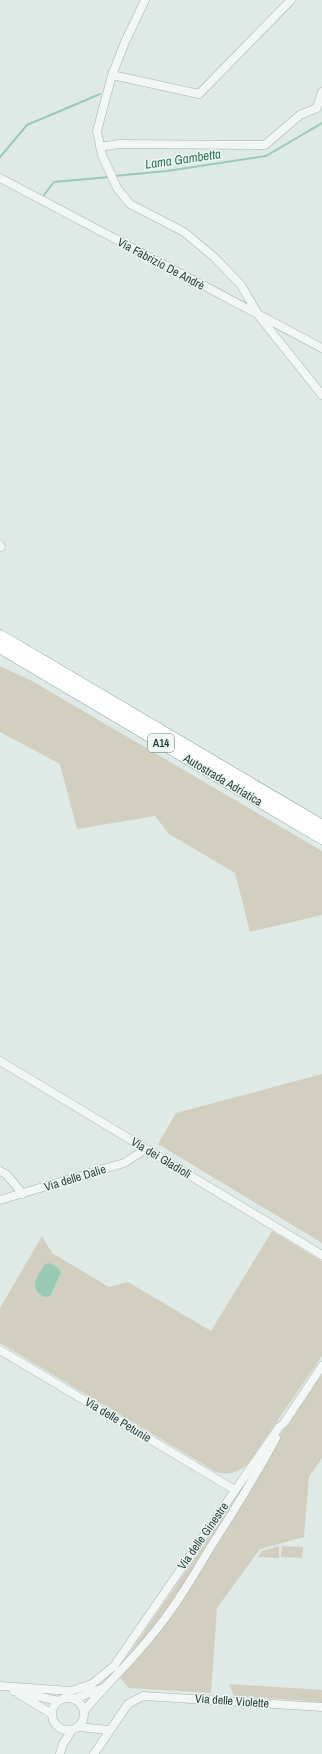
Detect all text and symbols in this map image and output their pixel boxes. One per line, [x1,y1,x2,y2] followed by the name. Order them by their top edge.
[144,145,222,173] water label: Lama Gambetta
[115,234,207,294] street label: Via Fabrizio De Andrè
[148,734,174,752] road number: A14
[180,750,266,810] street label: Autostrada Adriatica
[128,1134,194,1182] street label: Via dei Gladioli
[42,1161,108,1195] street label: Via delle Dalie
[82,1394,154,1446] street label: Via delle Petunie
[174,1499,232,1573] street label: Via delle Ginestre
[194,1690,270,1712] street label: Via delle Violette

